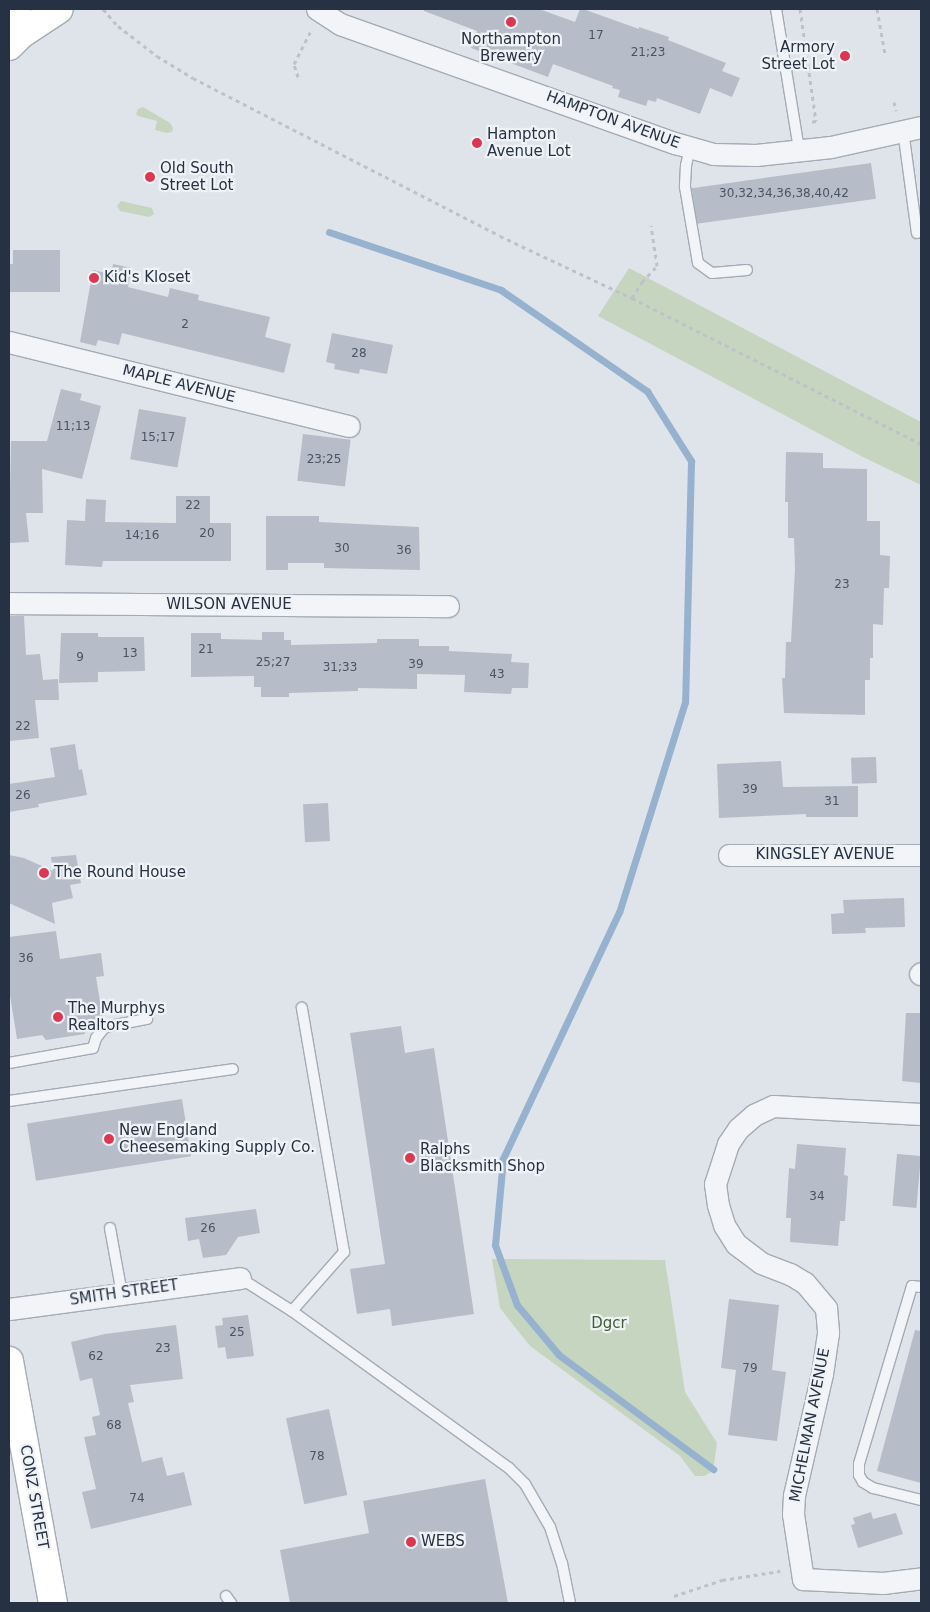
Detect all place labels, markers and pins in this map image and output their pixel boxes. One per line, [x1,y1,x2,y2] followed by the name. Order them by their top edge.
[505,16,517,28] marker: Northampton Brewery
[461,30,561,65] place label: Northampton Brewery
[762,38,835,73] place label: Armory Street Lot
[839,50,851,62] marker: Armory Street Lot
[487,125,571,160] place label: Hampton Avenue Lot
[471,137,483,149] marker: Hampton Avenue Lot
[160,159,234,194] place label: Old South Street Lot
[144,171,156,183] marker: Old South Street Lot
[104,269,190,287] place label: Kid's Kloset
[88,272,100,284] marker: Kid's Kloset
[54,864,186,882] place label: The Round House
[38,867,50,879] marker: The Round House
[68,999,165,1034] place label: The Murphys Realtors
[52,1011,64,1023] marker: The Murphys Realtors
[119,1121,315,1156] place label: New England Cheesemaking Supply Co.
[103,1133,115,1145] marker: New England Cheesemaking Supply Co.
[420,1140,545,1175] place label: Ralphs Blacksmith Shop
[404,1152,416,1164] marker: Ralphs Blacksmith Shop
[421,1533,465,1551] place label: WEBS
[405,1536,417,1548] marker: WEBS

